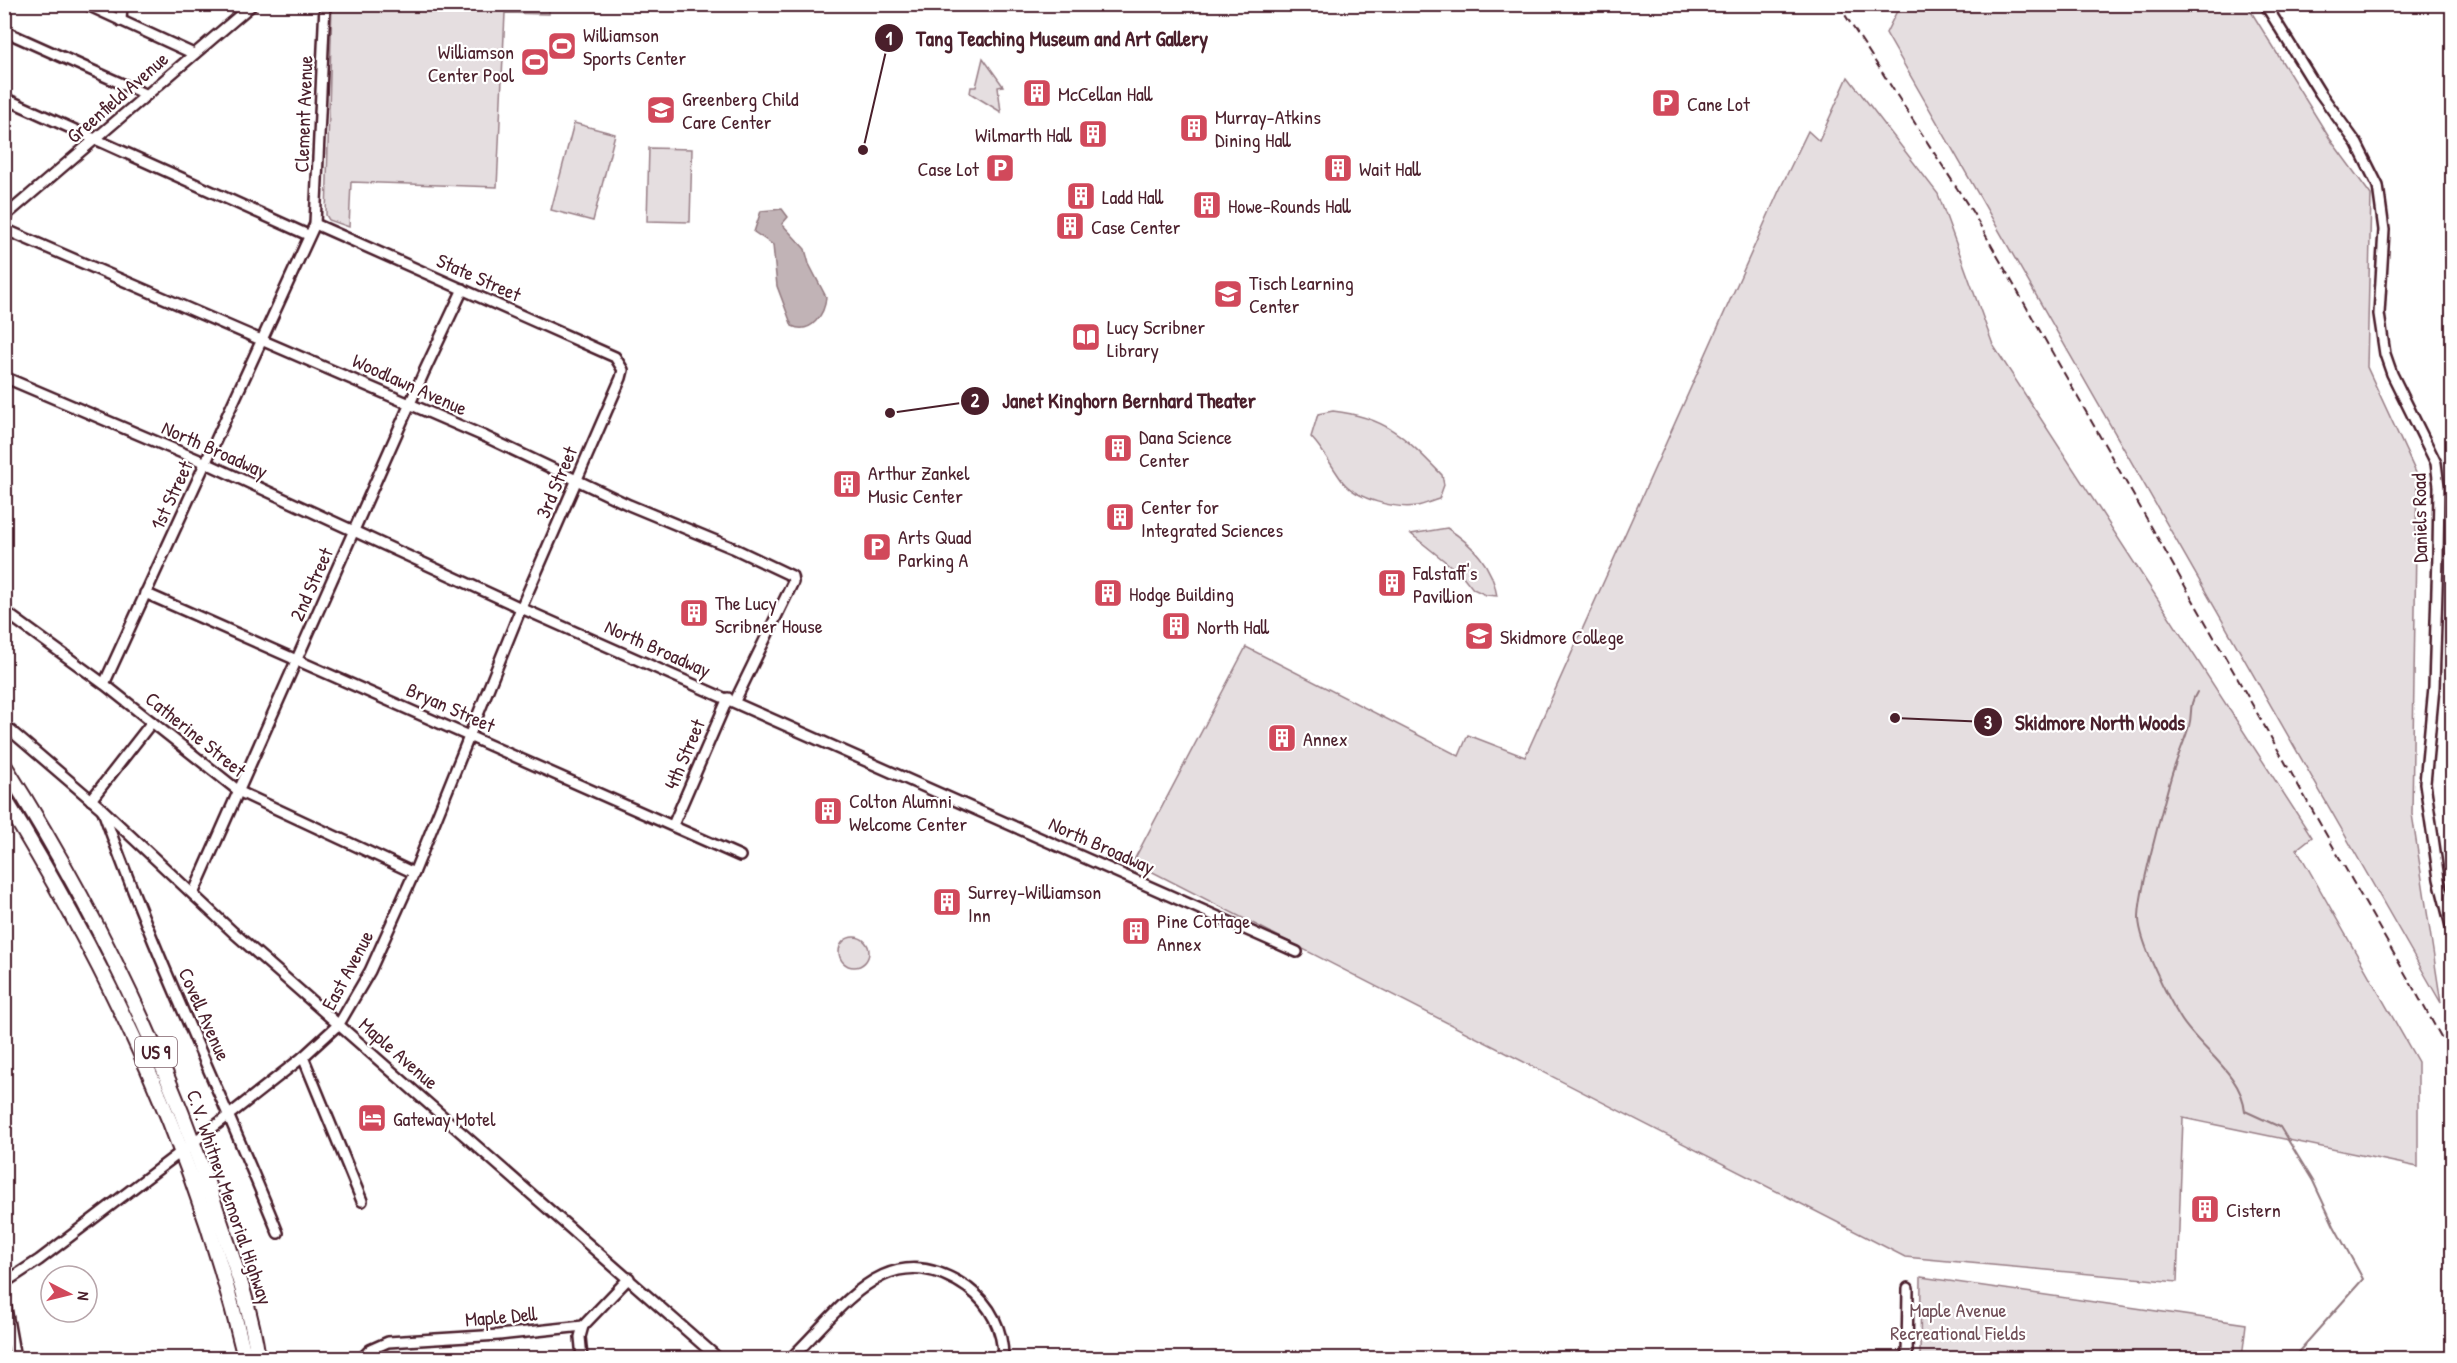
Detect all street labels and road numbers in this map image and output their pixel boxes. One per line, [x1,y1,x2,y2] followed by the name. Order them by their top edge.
[60,45,174,149] street label: Greenfield Avenue
[287,55,319,173] street label: Clement Avenue
[432,246,527,308] street label: State Street
[348,347,472,421] street label: Woodlawn Avenue
[158,414,272,484] street label: North Broadway
[529,441,584,522] street label: 3rd Street
[143,455,199,534] street label: 1st Street
[2405,473,2433,563] street label: Daniels Road
[283,542,340,625] street label: 2nd Street
[601,613,715,683] street label: North Broadway
[402,675,501,739] street label: Bryan Street
[140,685,253,784] street label: Catherine Street
[657,714,711,793] street label: 4th Street
[1045,810,1159,880] street label: North Broadway
[315,925,379,1015] street label: East Avenue
[173,963,237,1065] street label: Covell Avenue
[354,1011,444,1095] street label: Maple Avenue
[135,1037,177,1067] road number: US 9
[180,1086,280,1308] street label: C.V. Whitney Memorial Highway
[464,1299,539,1333] street label: Maple Dell

